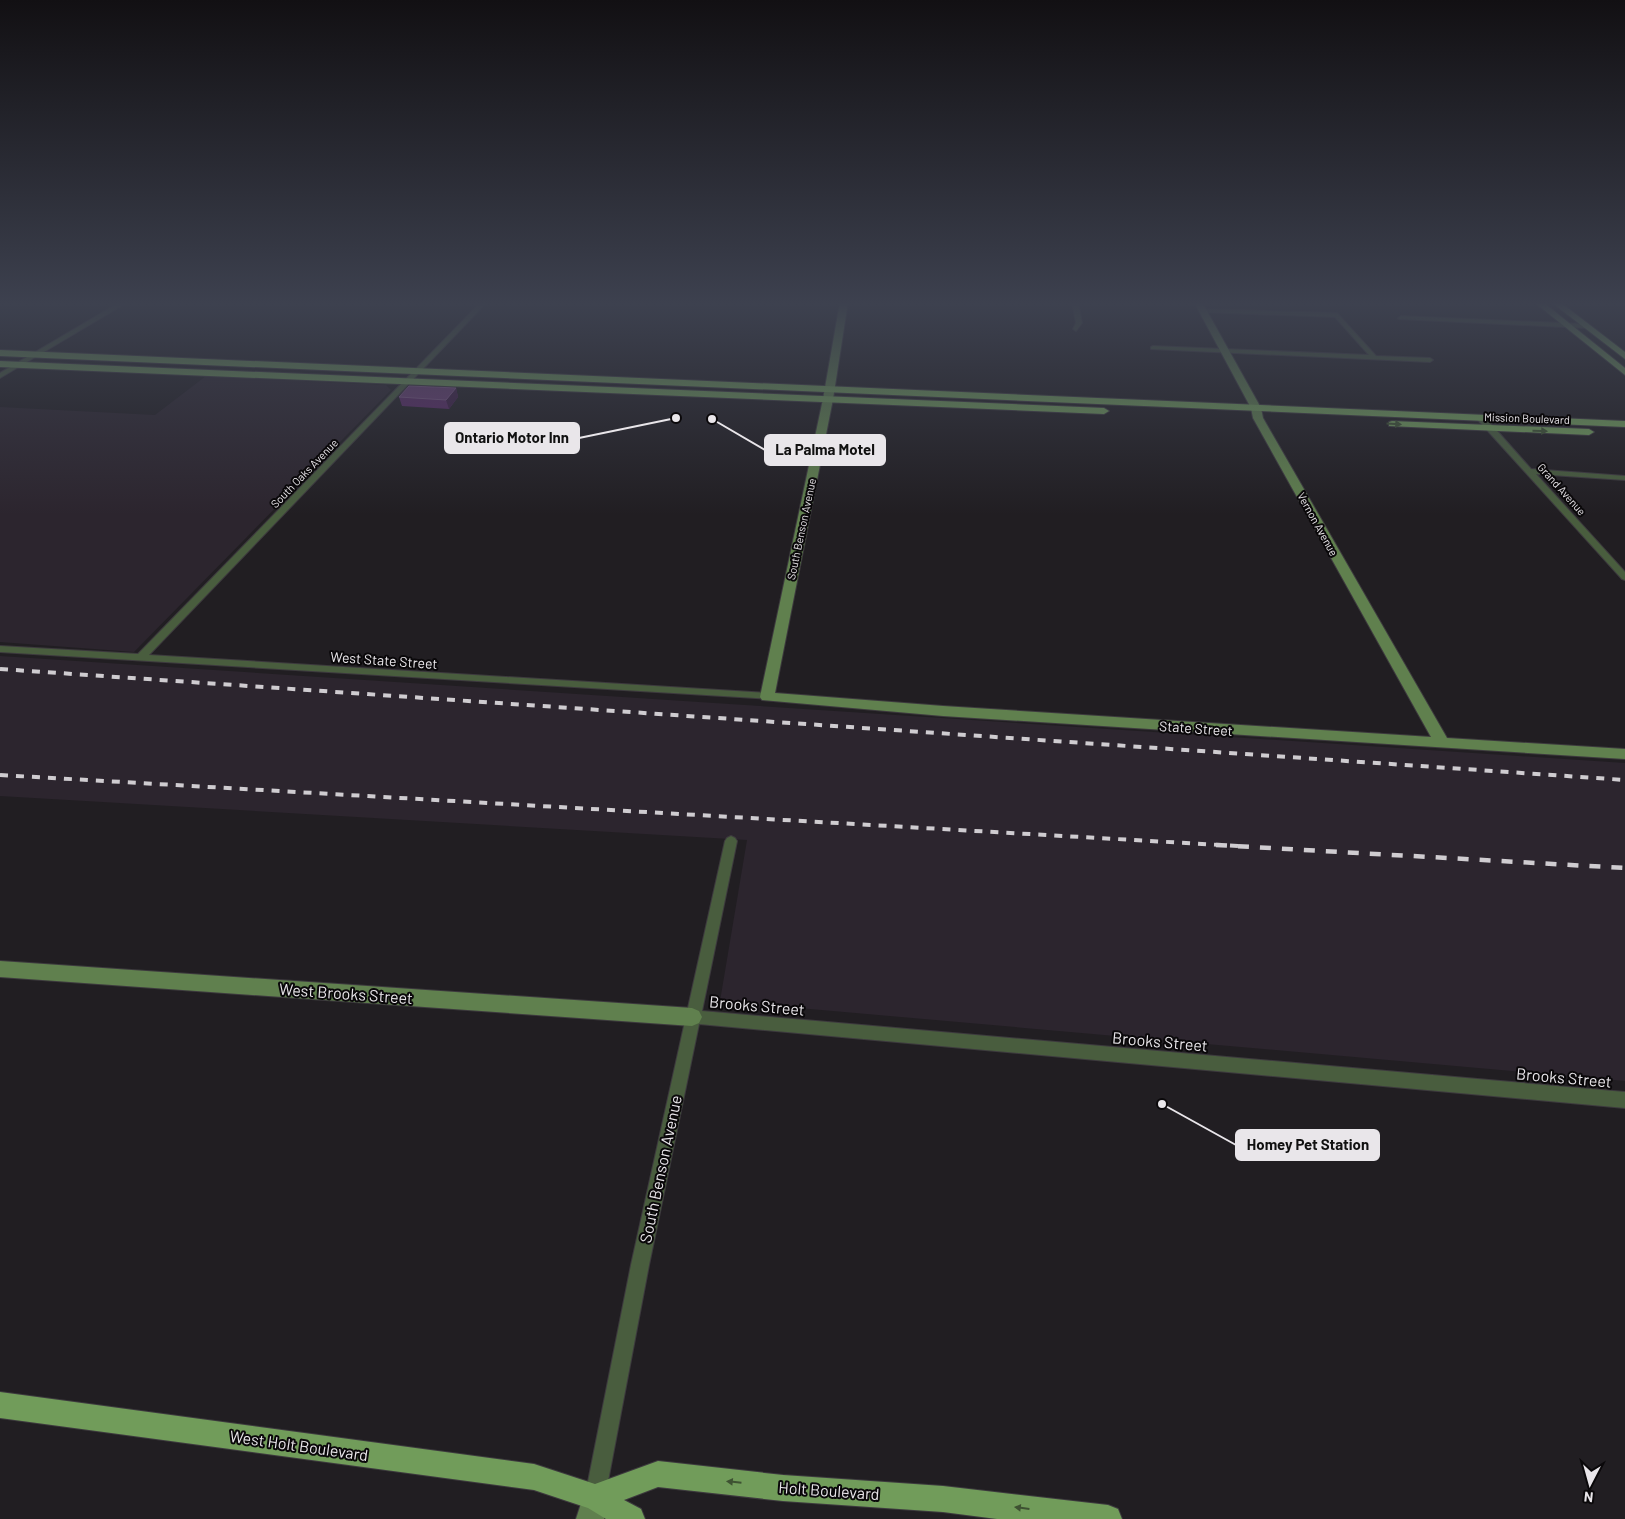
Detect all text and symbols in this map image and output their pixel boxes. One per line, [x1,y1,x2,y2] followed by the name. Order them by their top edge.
[1484,410,1570,426] street label: Mission Boulevard
[1386,421,1402,429] one-way arrow
[445,423,579,453] callout: Ontario Motor Inn
[1532,427,1548,435] one-way arrow
[455,428,569,446] text: Ontario Motor Inn
[765,435,885,465] callout: La Palma Motel
[268,436,340,510] street label: South Oaks Avenue
[775,440,875,458] text: La Palma Motel
[1535,460,1589,518] street label: Grand Avenue
[784,477,818,581] street label: South Benson Avenue
[1295,490,1341,558] street label: Vernon Avenue
[330,648,438,672] street label: West State Street
[1159,717,1233,739] street label: State Street
[278,979,414,1007] street label: West Brooks Street
[708,991,806,1019] street label: Brooks Street
[1111,1027,1209,1055] street label: Brooks Street
[1515,1063,1613,1091] street label: Brooks Street
[635,1093,685,1245] street label: South Benson Avenue
[1236,1130,1379,1160] callout: Homey Pet Station
[1247,1135,1369,1153] text: Homey Pet Station
[229,1426,369,1464] street label: West Holt Boulevard
[1565,1459,1615,1509] north arrow
[778,1477,880,1503] street label: Holt Boulevard
[726,1478,742,1486] one-way arrow
[1583,1488,1594,1506] text: N
[1013,1504,1029,1512] one-way arrow

